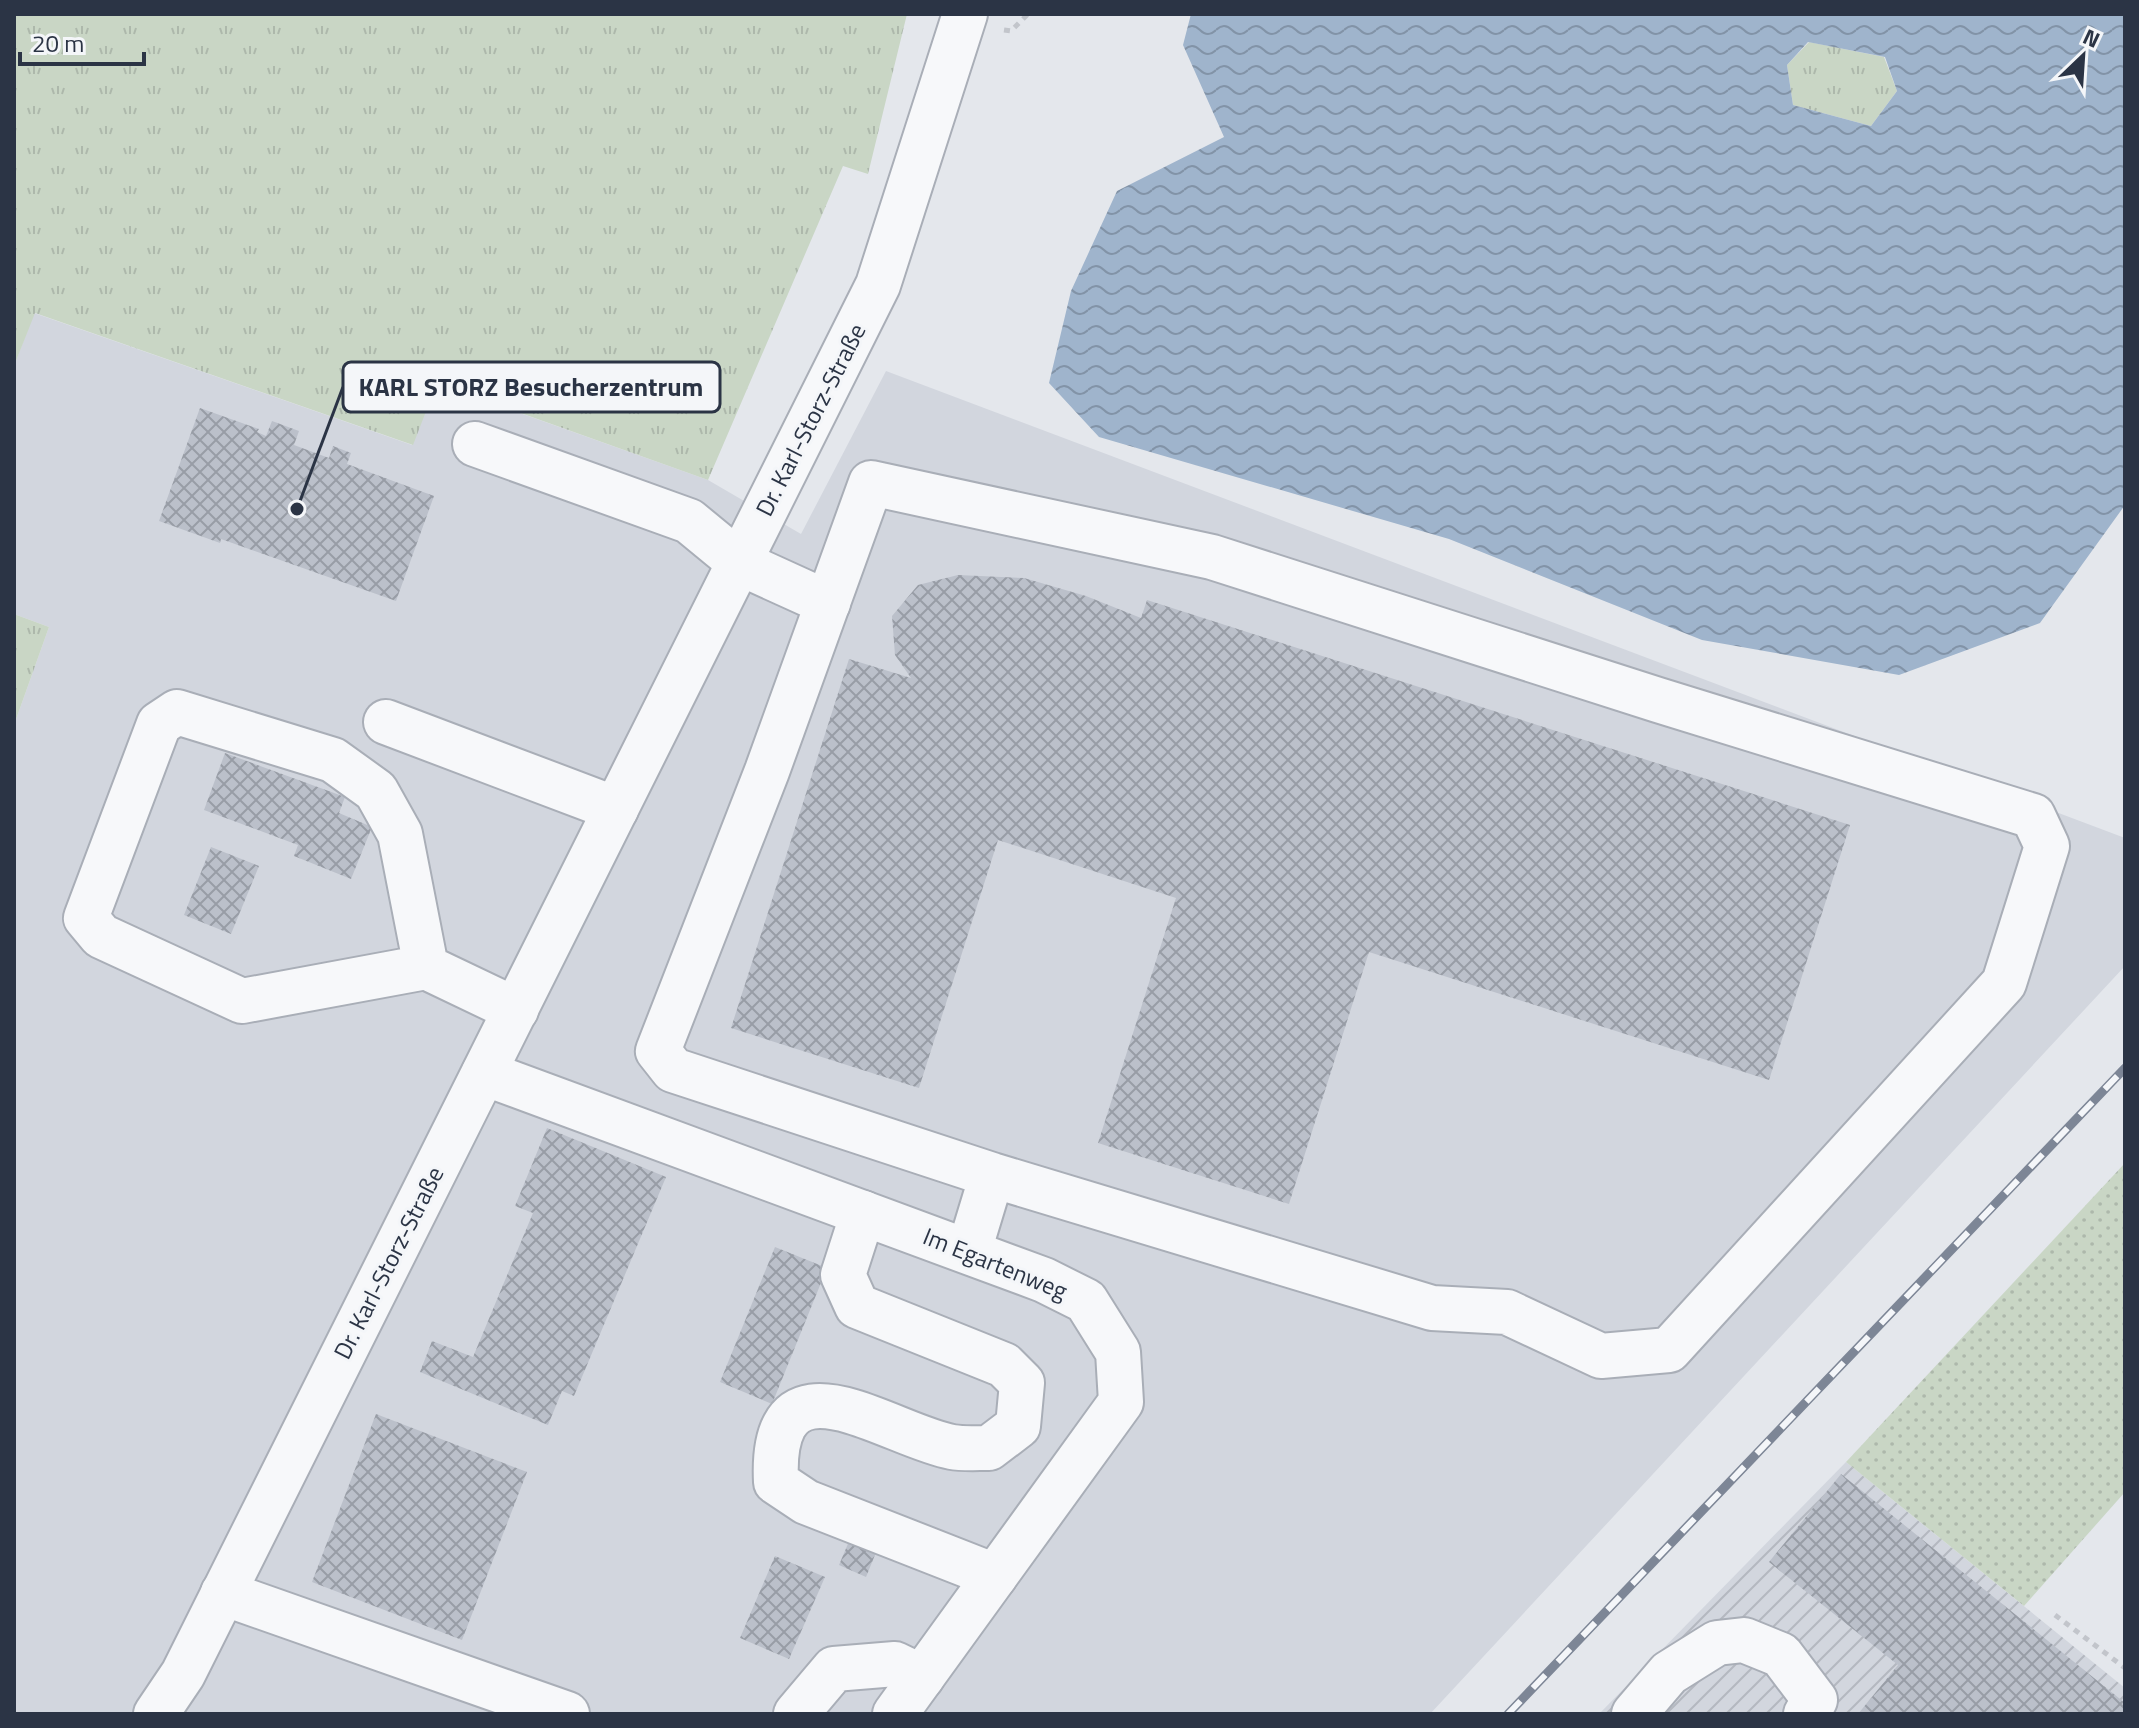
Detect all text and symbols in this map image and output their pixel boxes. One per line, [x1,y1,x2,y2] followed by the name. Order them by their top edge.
[20,16,144,66] scale bar
[2043,16,2123,96] north arrow
[2077,19,2106,57] text: N
[32,25,84,61] text: 20 m
[746,317,874,522] street label: Dr. Karl-Storz-Straße
[343,362,720,412] callout: KARL STORZ Besucherzentrum
[359,367,703,406] text: KARL STORZ Besucherzentrum
[324,1160,452,1365] street label: Dr. Karl-Storz-Straße
[918,1218,1073,1308] street label: Im Egartenweg

